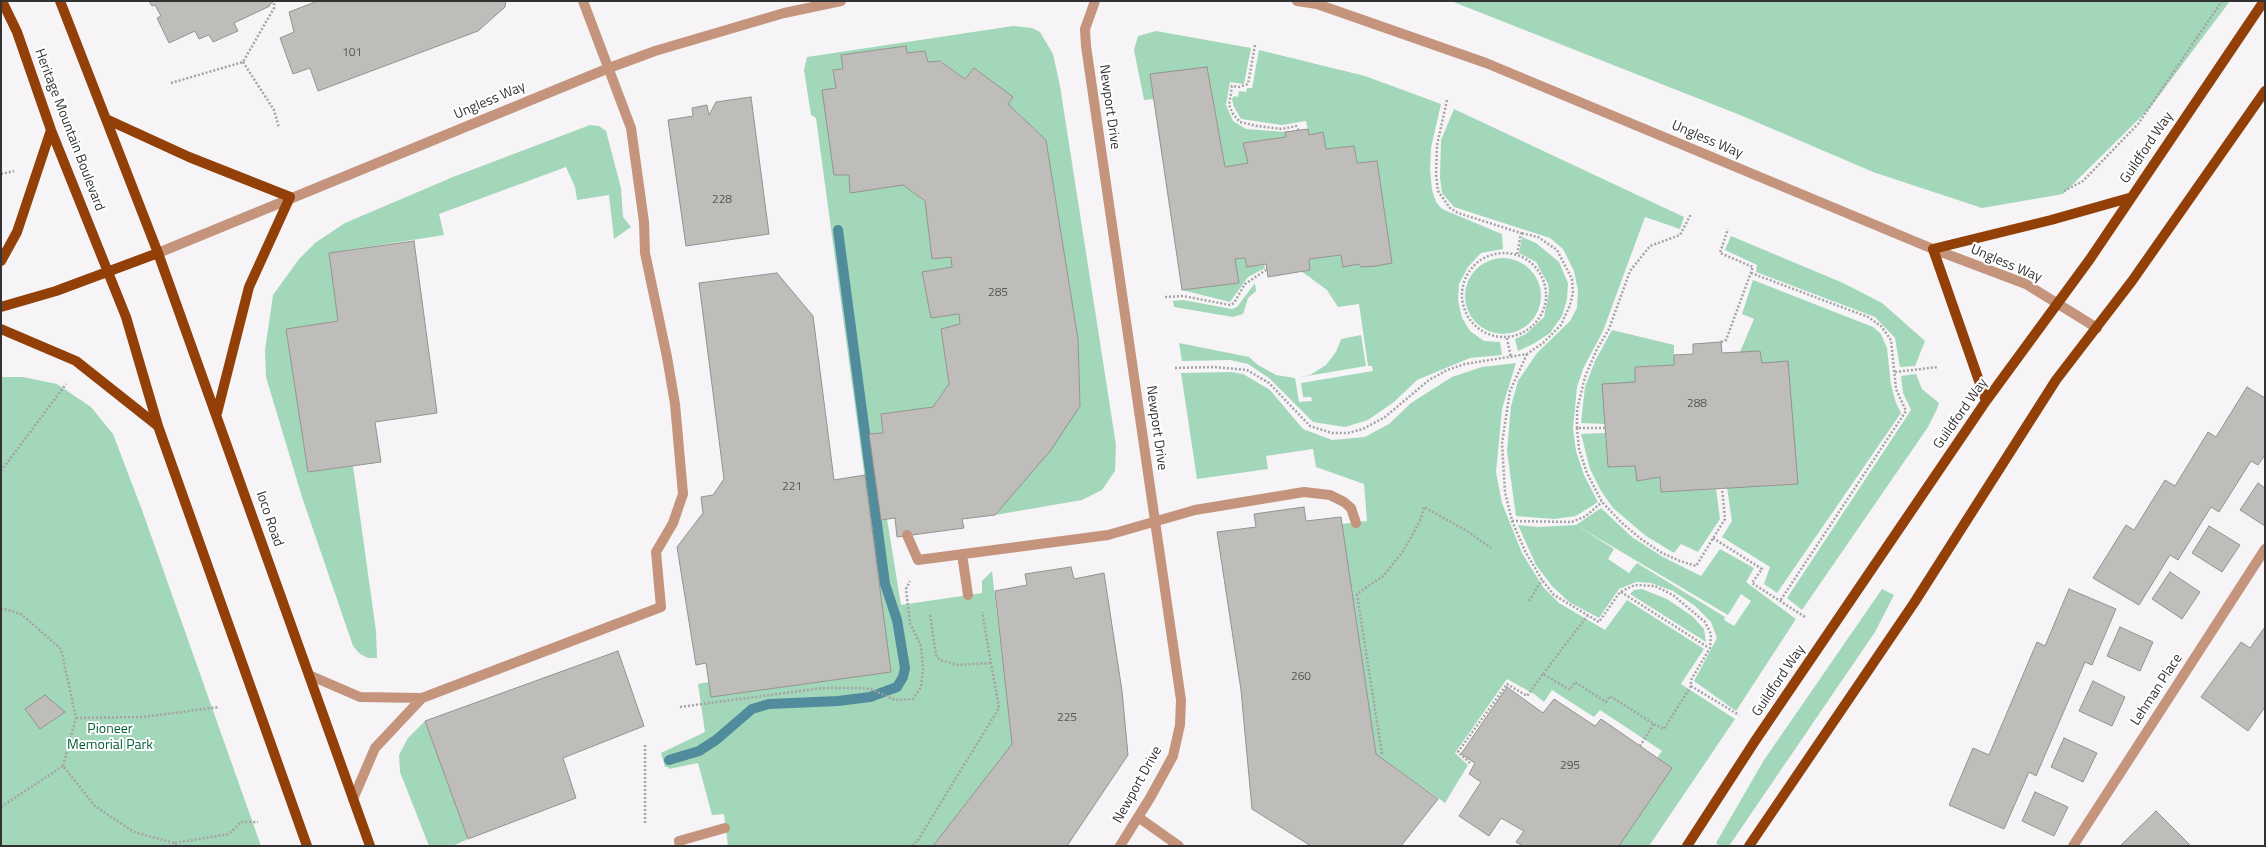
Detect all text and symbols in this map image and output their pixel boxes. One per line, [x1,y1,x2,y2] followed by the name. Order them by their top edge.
[30,46,108,214] street label: Heritage Mountain Boulevard
[342,46,362,60] house number: 101
[1095,64,1123,150] street label: Newport Drive
[452,78,528,124] street label: Ungless Way
[2117,109,2177,187] street label: Guildford Way
[1669,117,1745,163] street label: Ungless Way
[712,193,732,207] house number: 228
[1968,241,2044,287] street label: Ungless Way
[988,286,1008,300] house number: 285
[1930,375,1992,453] street label: Guildford Way
[1142,385,1170,471] street label: Newport Drive
[1687,397,1707,411] house number: 288
[782,480,802,494] house number: 221
[252,489,286,549] street label: Ioco Road
[1749,642,1809,720] street label: Guildford Way
[2128,651,2186,729] street label: Lehman Place
[1291,670,1311,684] house number: 260
[1057,711,1077,725] house number: 225
[67,722,153,754] park label: Pioneer Memorial Park
[1110,744,1166,826] street label: Newport Drive
[1560,759,1580,773] house number: 295

